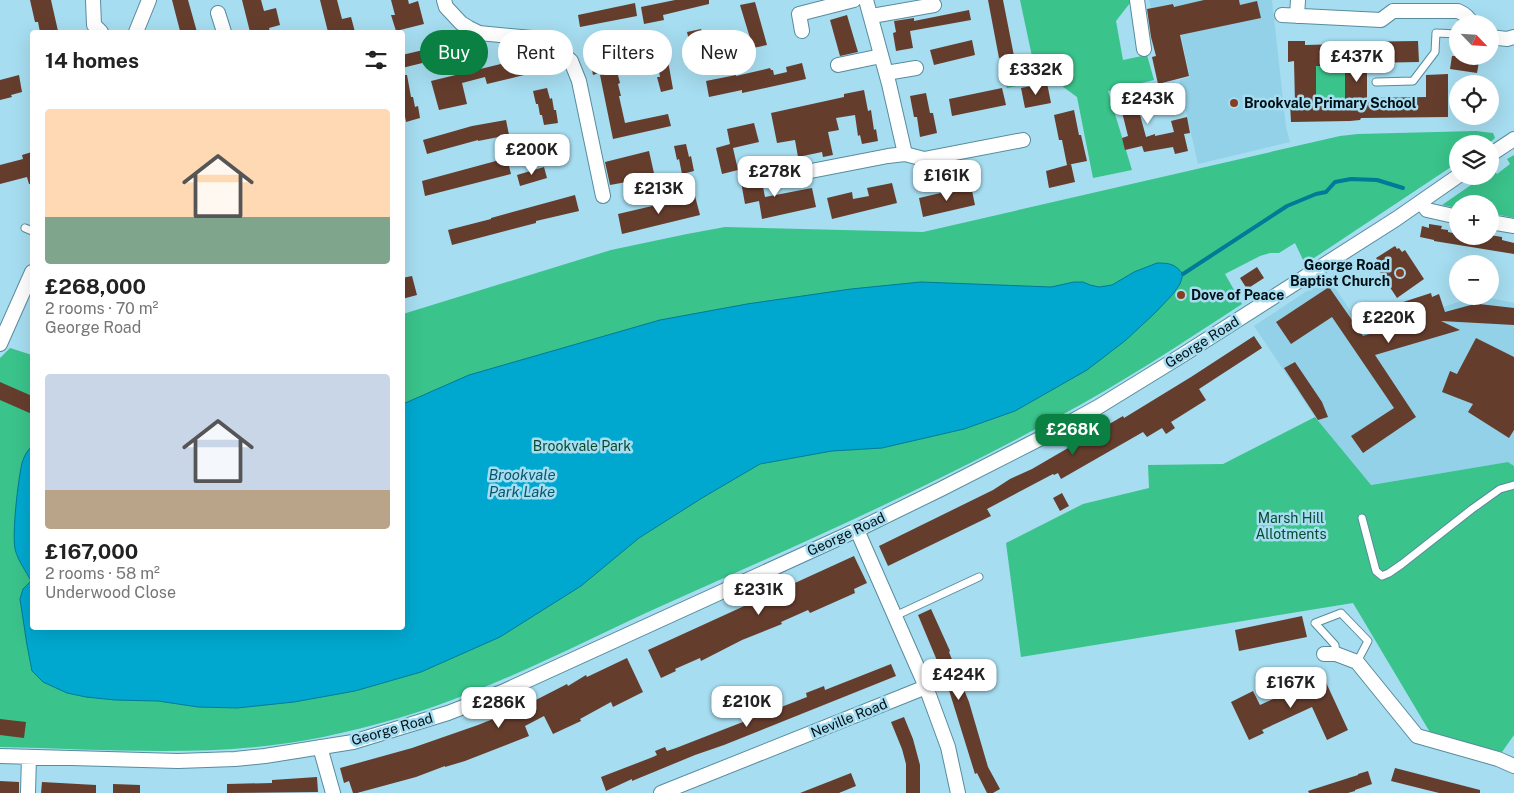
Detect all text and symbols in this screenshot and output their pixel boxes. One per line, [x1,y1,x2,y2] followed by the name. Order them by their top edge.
[1449,15,1499,65] north arrow
[1449,15,1499,305] map controls
[420,30,488,75] chip: Buy
[498,30,573,75] chip: Rent
[583,30,672,75] chip: Filters
[682,30,756,75] chip: New
[1322,41,1392,83] pin: £437K
[362,46,390,74] icon: filters
[1331,47,1383,66] text: £437K
[45,48,139,73] text: 14 homes
[1001,54,1071,96] pin: £332K
[1009,60,1063,79] text: £332K
[1449,75,1499,125] button: locate
[1113,82,1183,125] pin: £243K
[1121,89,1175,108] text: £243K
[1244,95,1417,111] place label: Brookvale Primary School
[1228,97,1240,109] marker: Brookvale Primary School
[497,134,567,176] pin: £200K
[1449,135,1499,185] button: layers
[506,140,558,159] text: £200K
[173,141,263,231] icon: home
[740,156,810,198] pin: £278K
[912,160,982,202] pin: £161K
[749,162,801,181] text: £278K
[924,166,970,185] text: £161K
[624,172,694,215] pin: £213K
[634,179,684,198] text: £213K
[1449,195,1499,245] button: +
[1449,255,1499,305] button: −
[1290,257,1390,289] place label: George Road Baptist Church
[1394,267,1406,279] marker: George Road Baptist Church
[45,274,146,299] text: £268,000
[1191,287,1284,303] place label: Dove of Peace
[1175,289,1187,301] marker: Dove of Peace
[45,299,158,318] text: 2 rooms · 70 m²
[1354,302,1424,344] pin: £220K
[1363,308,1415,327] text: £220K
[1162,313,1242,371] street label: George Road
[45,318,141,337] text: George Road
[173,406,263,496] icon: home
[1038,414,1108,456] pin: £268K
[1046,420,1100,439] text: £268K
[533,438,631,454] park label: Brookvale Park
[488,466,556,500] water label: Brookvale Park Lake
[804,509,888,559] street label: George Road
[1255,510,1327,542] park label: Marsh Hill Allotments
[45,539,138,564] text: £167,000
[45,564,160,583] text: 2 rooms · 58 m²
[724,574,794,616] pin: £231K
[734,580,784,599] text: £231K
[45,583,176,602] text: Underwood Close
[924,658,994,701] pin: £424K
[933,665,986,684] text: £424K
[1256,666,1326,709] pin: £167K
[1266,673,1316,692] text: £167K
[464,686,534,729] pin: £286K
[712,686,782,728] pin: £210K
[722,692,772,711] text: £210K
[472,693,526,712] text: £286K
[808,695,890,741] street label: Neville Road
[349,710,435,748] street label: George Road

